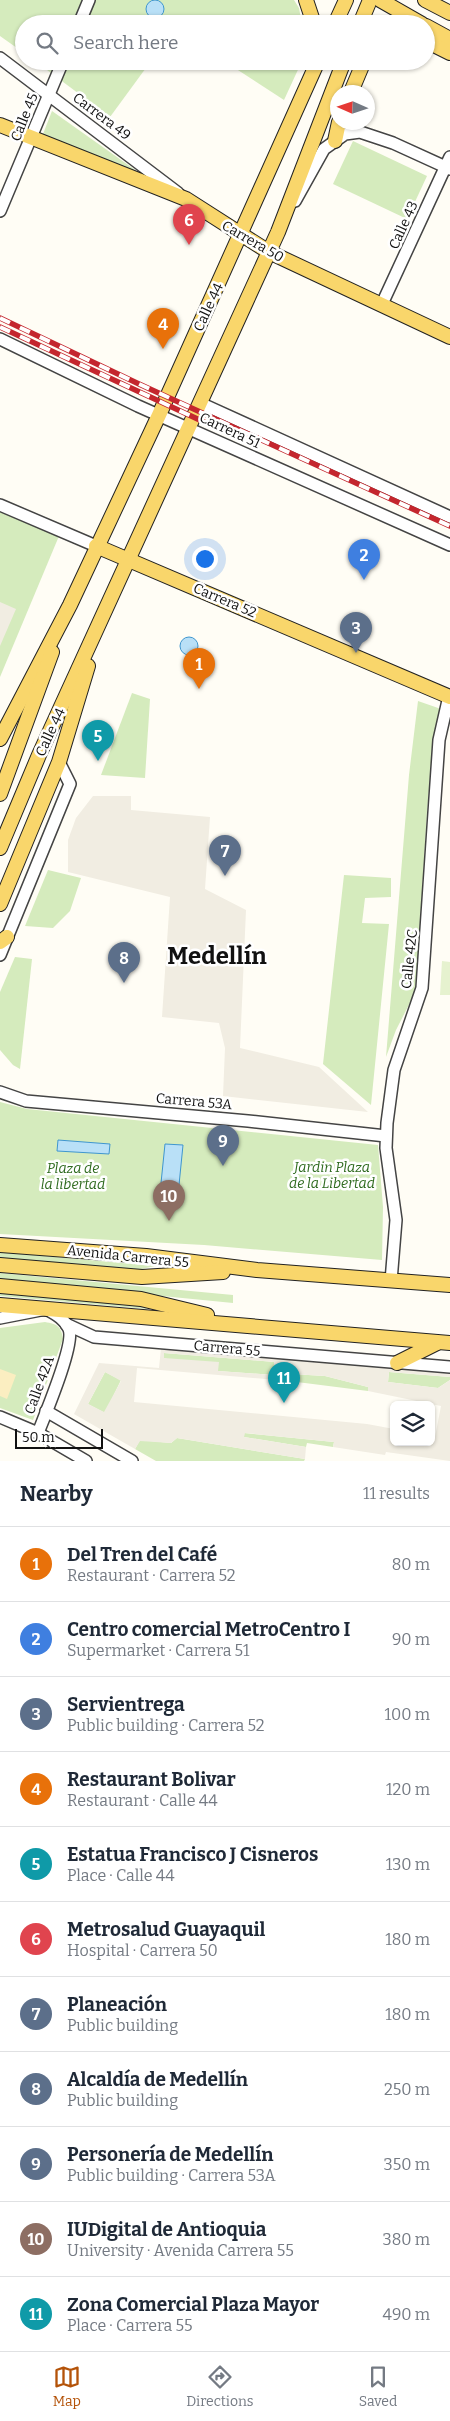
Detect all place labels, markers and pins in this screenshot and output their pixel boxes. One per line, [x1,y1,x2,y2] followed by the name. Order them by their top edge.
[173,204,205,245] pin: 6
[147,308,179,349] pin: 4
[348,539,380,580] pin: 2
[340,612,372,653] pin: 3
[183,648,215,689] pin: 1
[82,720,114,761] pin: 5
[209,835,241,876] pin: 7
[108,942,140,983] pin: 8
[207,1125,239,1166] pin: 9
[153,1180,185,1221] pin: 10
[268,1362,300,1403] pin: 11

